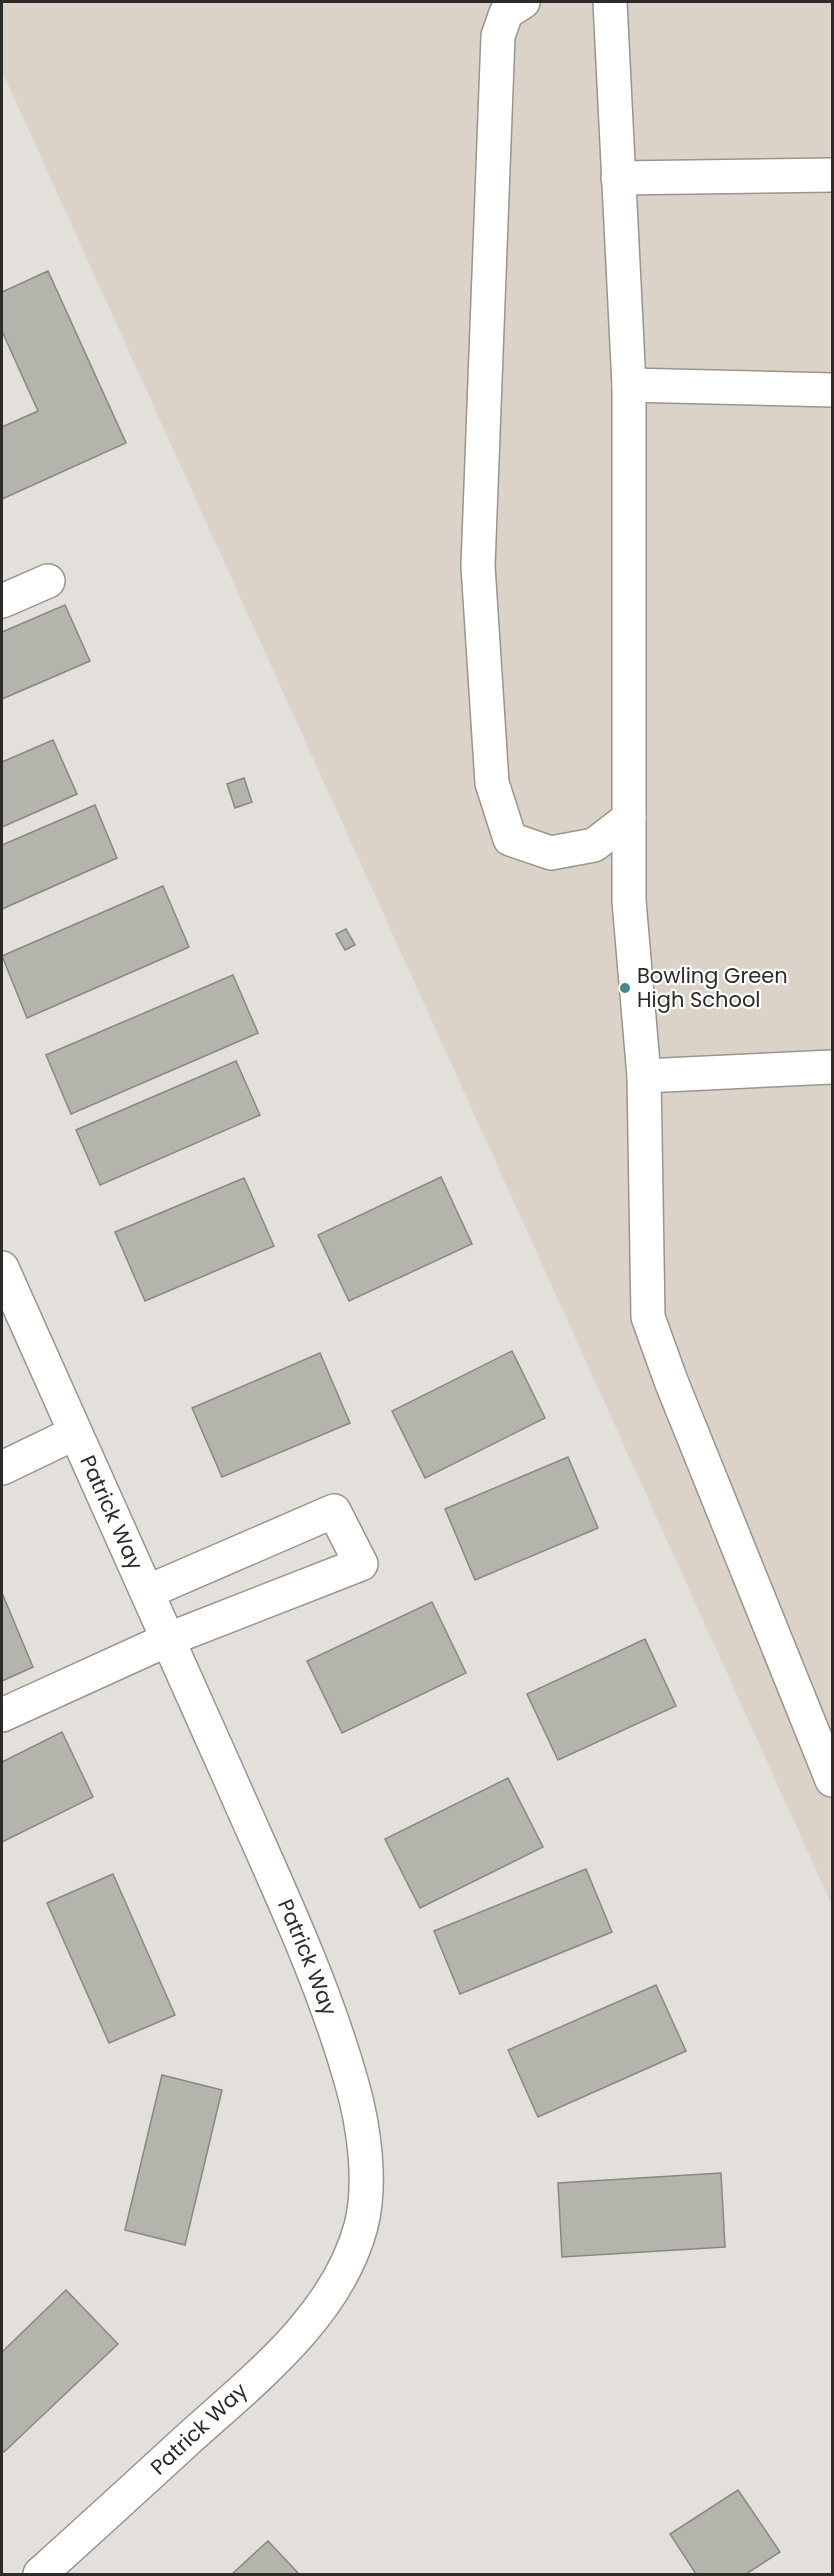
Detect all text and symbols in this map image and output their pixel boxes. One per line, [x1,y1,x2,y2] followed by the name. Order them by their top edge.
[637,961,788,1014] place label: Bowling Green High School
[618,981,632,995] marker: Bowling Green High School
[73,1451,150,1575] street label: Patrick Way
[271,1895,344,2019] street label: Patrick Way
[144,2376,254,2481] street label: Patrick Way

